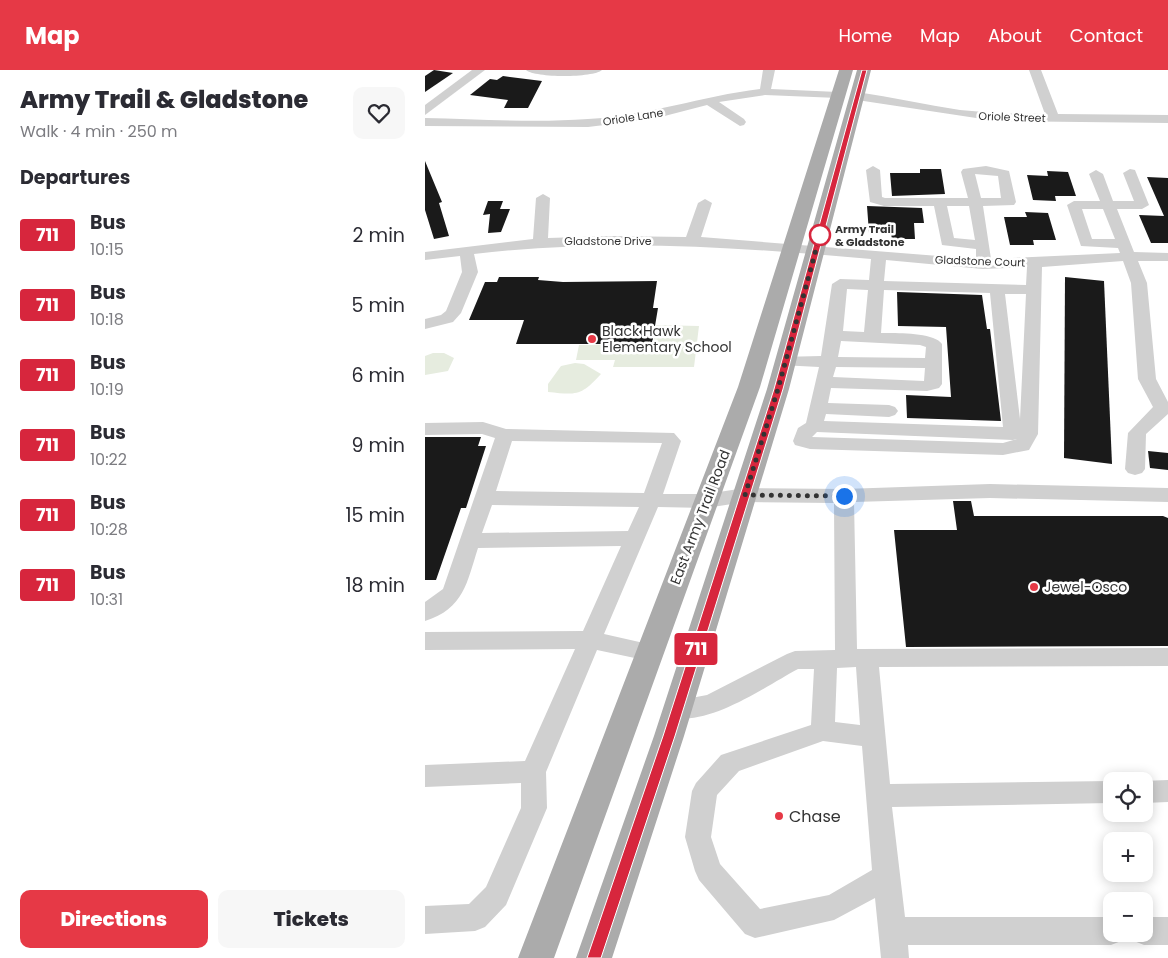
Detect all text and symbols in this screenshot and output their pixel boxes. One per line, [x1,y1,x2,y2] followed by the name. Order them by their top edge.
[25,19,80,52] text: Map
[838,23,892,48] text: Home
[920,23,960,48] text: Map
[988,23,1042,48] text: About
[1070,23,1143,48] text: Contact
[20,83,308,116] text: Army Trail & Gladstone
[353,87,405,139] button: heart
[602,104,665,130] street label: Oriole Lane
[978,108,1046,126] street label: Oriole Street
[20,120,178,143] text: Walk · 4 min · 250 m
[20,164,130,191] text: Departures
[90,209,126,236] text: Bus
[835,221,905,250] place label: Army Trail & Gladstone
[36,222,59,247] text: 711
[353,222,405,249] text: 2 min
[809,224,831,246] marker: Army Trail & Gladstone
[564,233,652,249] street label: Gladstone Drive
[90,238,124,261] text: 10:15
[935,251,1025,271] street label: Gladstone Court
[90,279,126,306] text: Bus
[36,292,59,317] text: 711
[352,292,405,319] text: 5 min
[90,308,124,331] text: 10:18
[602,321,732,357] place label: Black Hawk Elementary School
[586,333,598,345] marker: Black Hawk Elementary School
[90,349,126,376] text: Bus
[36,362,59,387] text: 711
[351,362,405,389] text: 6 min
[90,378,124,401] text: 10:19
[90,419,126,446] text: Bus
[36,432,59,457] text: 711
[352,432,405,459] text: 9 min
[665,447,735,587] street label: East Army Trail Road
[90,448,127,471] text: 10:22
[832,484,857,509] your location
[90,489,126,516] text: Bus
[36,502,59,527] text: 711
[346,502,405,529] text: 15 min
[90,518,128,541] text: 10:28
[90,559,126,586] text: Bus
[36,572,59,597] text: 711
[345,572,405,599] text: 18 min
[1044,577,1127,597] place label: Jewel-Osco
[1028,581,1040,593] marker: Jewel-Osco
[90,588,123,611] text: 10:31
[667,633,725,665] line badge: 711
[684,636,708,661] text: 711
[1103,772,1153,942] map controls
[1103,772,1153,822] button: locate
[789,805,841,828] place label: Chase
[773,810,785,822] marker: Chase
[1103,832,1153,882] button: +
[20,890,208,948] button: Directions
[218,890,405,948] button: Tickets
[1103,892,1153,942] button: −

